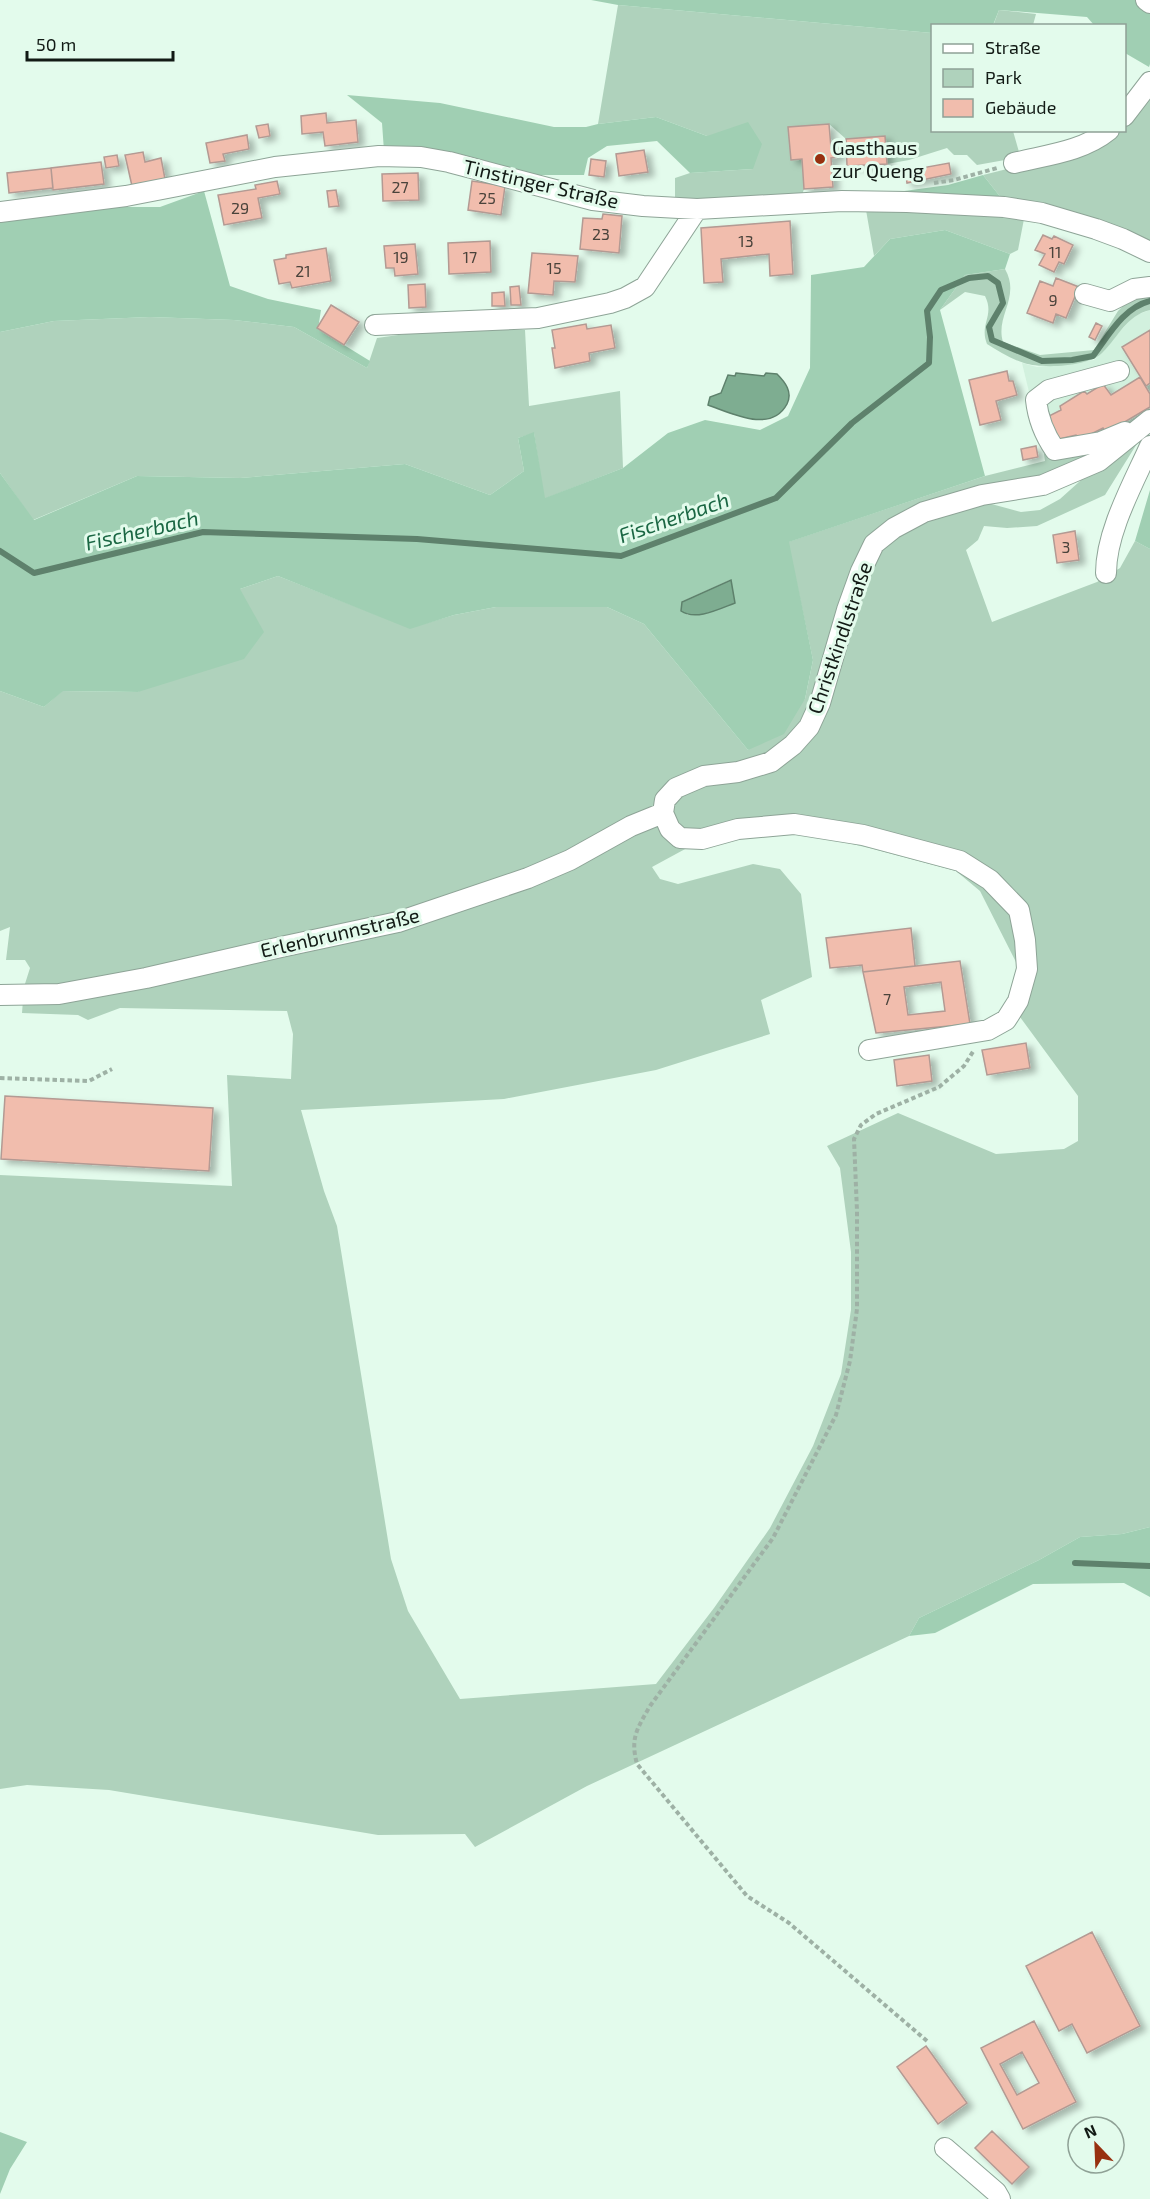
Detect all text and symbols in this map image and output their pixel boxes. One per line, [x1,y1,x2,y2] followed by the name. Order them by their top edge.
[27,24,172,62] scale bar
[931,24,1126,132] legend
[36,33,76,55] text: 50 m
[985,36,1041,58] text: Straße
[985,66,1022,88] text: Park
[985,96,1056,118] text: Gebäude
[832,135,924,182] place label: Gasthaus zur Queng
[813,152,827,166] marker: Gasthaus zur Queng
[461,154,621,213] street label: Tinstinger Straße
[391,177,409,196] house number: 27
[478,188,496,207] house number: 25
[231,198,249,217] house number: 29
[592,224,610,243] house number: 23
[738,231,754,250] house number: 13
[1049,242,1061,261] house number: 11
[393,247,409,266] house number: 19
[463,247,477,266] house number: 17
[547,258,561,277] house number: 15
[295,261,311,280] house number: 21
[1048,290,1058,309] house number: 9
[615,486,732,547] water label: Fischerbach
[83,504,201,555] water label: Fischerbach
[1062,537,1070,556] house number: 3
[802,559,876,717] street label: Christkindlstraße
[258,902,422,962] street label: Erlenbrunnstraße
[883,989,891,1008] house number: 7
[1066,2115,1126,2175] north arrow
[1081,2120,1099,2142] text: N

